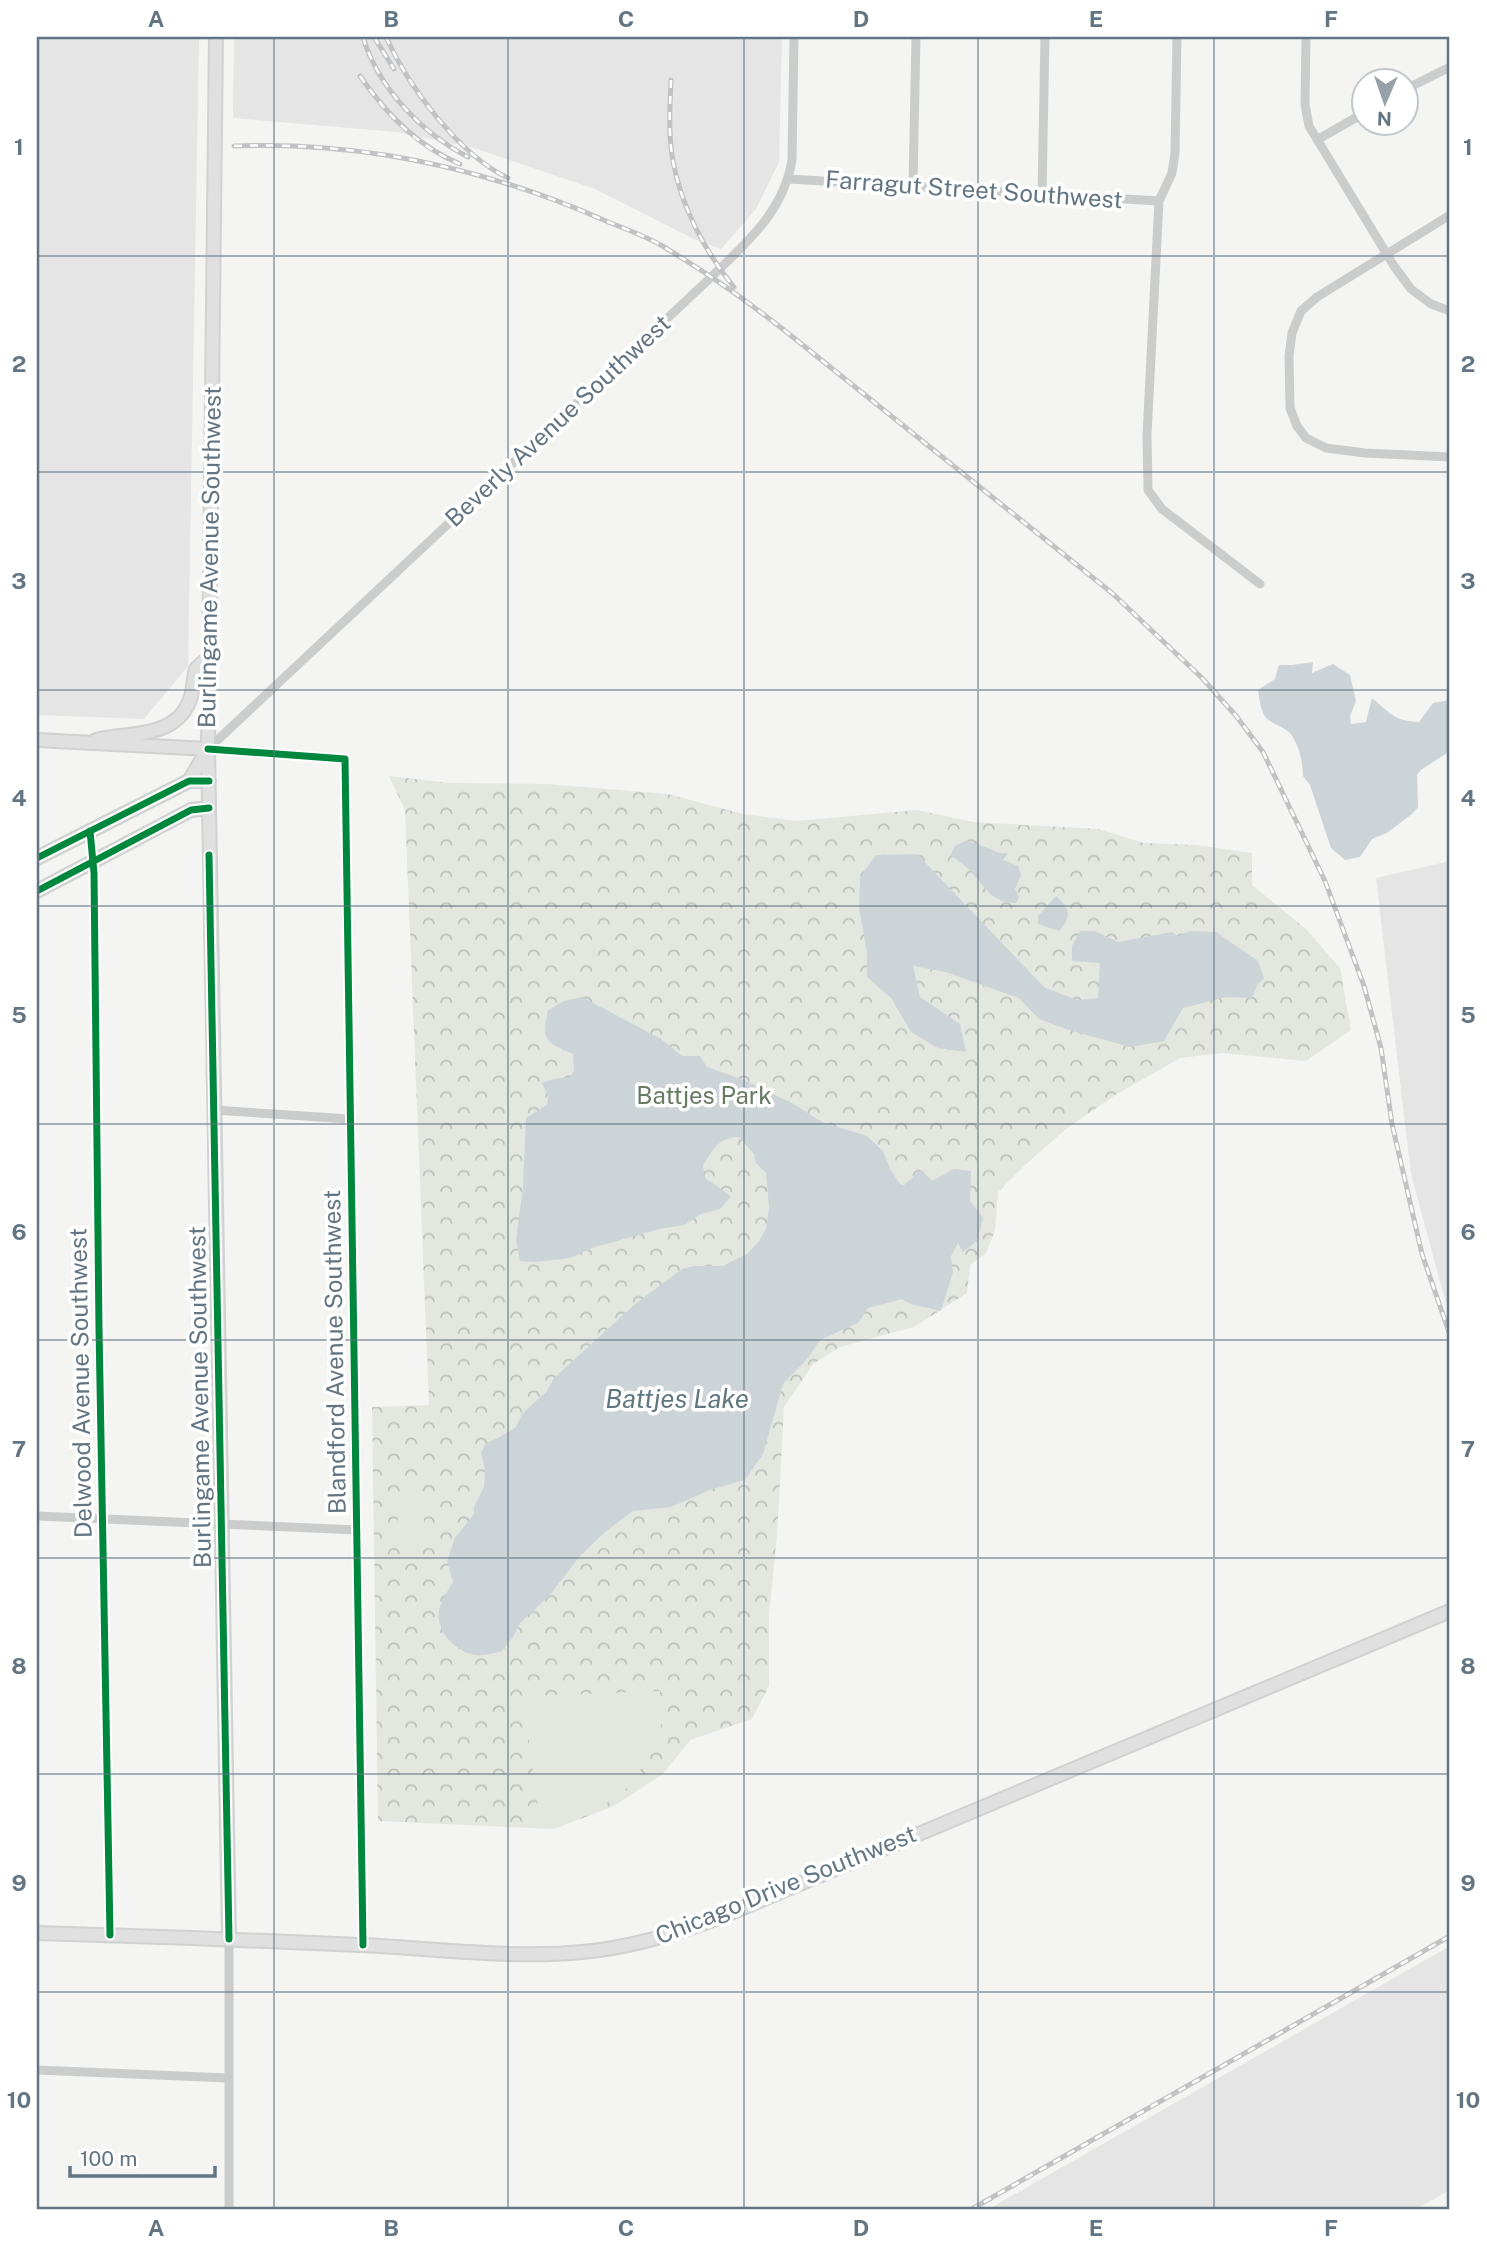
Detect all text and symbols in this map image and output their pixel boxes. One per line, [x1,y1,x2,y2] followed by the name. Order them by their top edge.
[148,5,165,32] text: A
[383,5,399,32] text: B
[618,5,634,32] text: C
[853,5,869,32] text: D
[1089,5,1103,32] text: E
[1324,5,1338,32] text: F
[1350,66,1420,136] north arrow
[1377,108,1392,130] text: N
[14,133,24,160] text: 1
[1463,133,1473,160] text: 1
[824,165,1124,213] street label: Farragut Street Southwest
[439,309,676,532] street label: Beverly Avenue Southwest
[12,350,26,377] text: 2
[1461,350,1475,377] text: 2
[192,386,226,728] street label: Burlingame Avenue Southwest
[11,567,27,594] text: 3
[1460,567,1476,594] text: 3
[11,784,27,811] text: 4
[1460,784,1476,811] text: 4
[11,1001,27,1028] text: 5
[1460,1001,1476,1028] text: 5
[636,1081,772,1109] park label: Battjes Park
[317,1190,351,1515] street label: Blandford Avenue Southwest
[11,1218,27,1245] text: 6
[1460,1218,1476,1245] text: 6
[182,1226,216,1568] street label: Burlingame Avenue Southwest
[63,1228,97,1538] street label: Delwood Avenue Southwest
[605,1383,749,1414] water label: Battjes Lake
[12,1435,26,1462] text: 7
[1461,1435,1475,1462] text: 7
[11,1652,27,1679] text: 8
[1460,1652,1476,1679] text: 8
[651,1819,920,1949] street label: Chicago Drive Southwest
[11,1869,27,1896] text: 9
[1460,1869,1476,1896] text: 9
[7,2086,31,2113] text: 10
[1456,2086,1480,2113] text: 10
[70,2135,215,2179] scale bar
[80,2146,137,2171] text: 100 m
[148,2214,165,2241] text: A
[383,2214,399,2241] text: B
[618,2214,634,2241] text: C
[853,2214,869,2241] text: D
[1089,2214,1103,2241] text: E
[1324,2214,1338,2241] text: F

